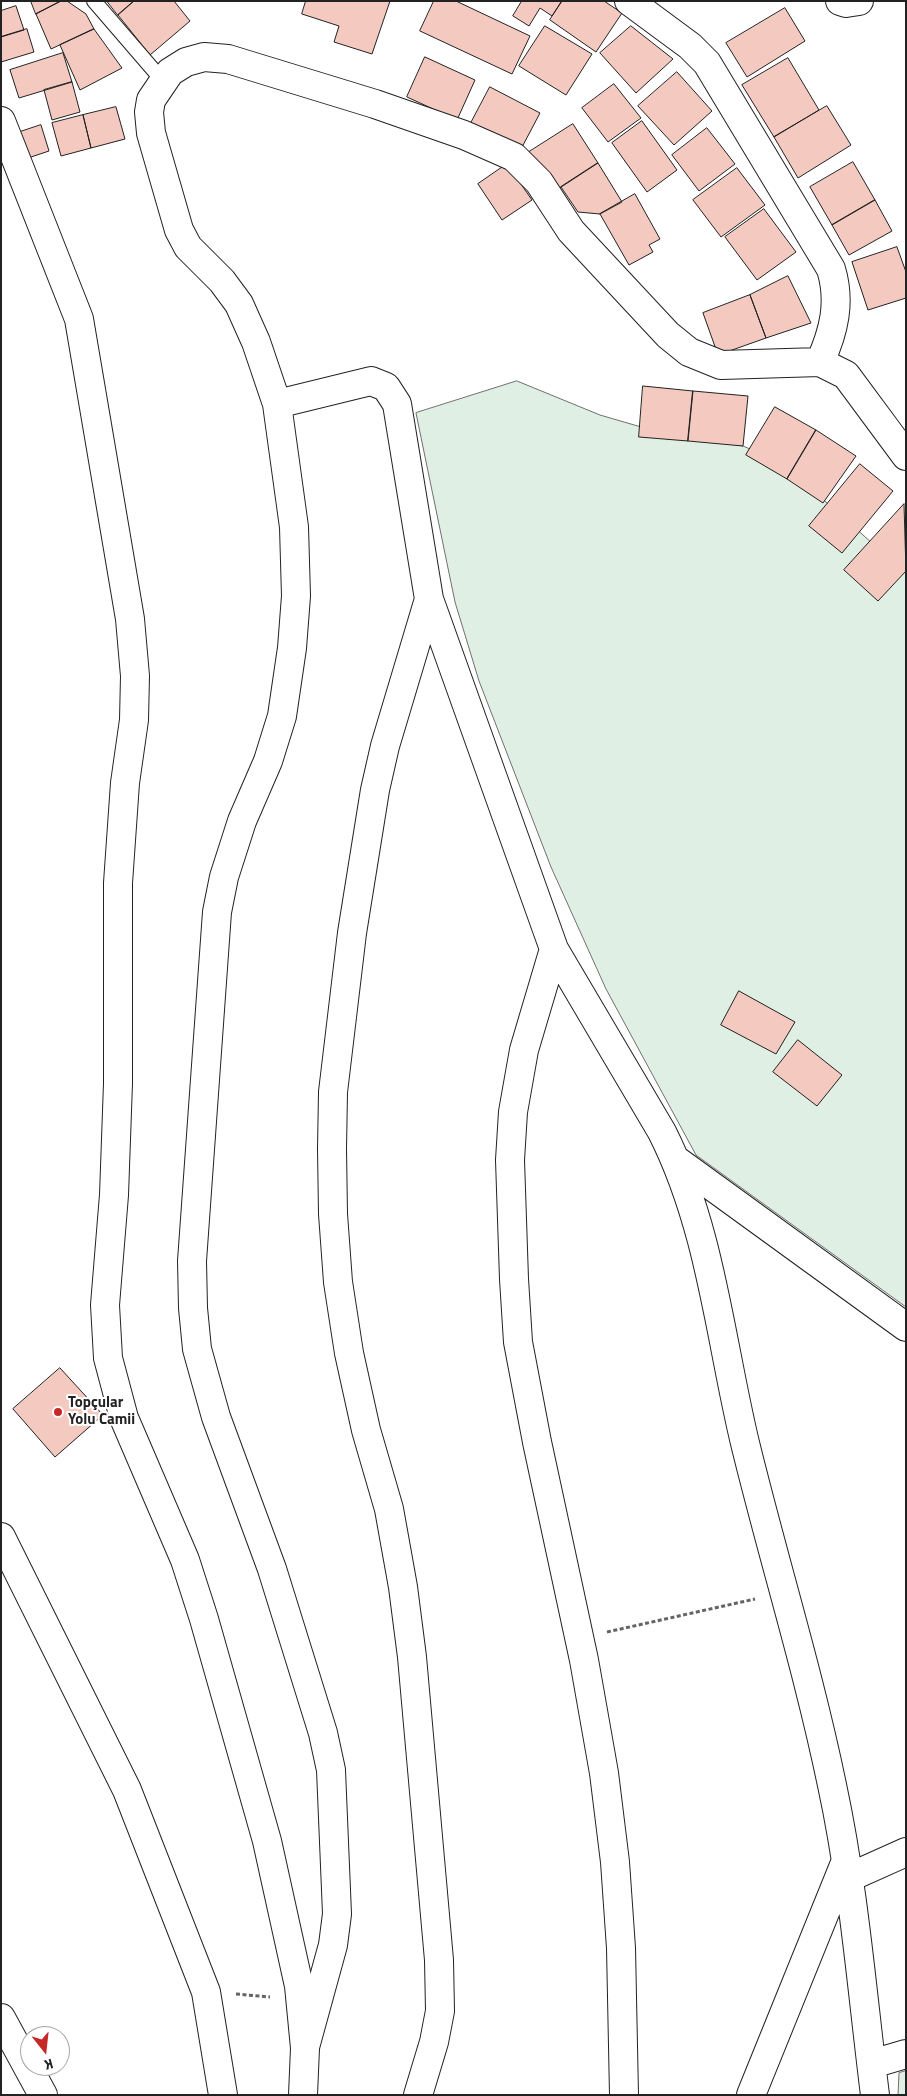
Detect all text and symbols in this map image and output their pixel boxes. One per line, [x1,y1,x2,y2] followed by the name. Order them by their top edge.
[68,1394,135,1429] place label: Topçular Yolu Camii
[52,1406,64,1418] marker: Topçular Yolu Camii
[20,2026,70,2076] north arrow
[42,2054,56,2076] text: K

